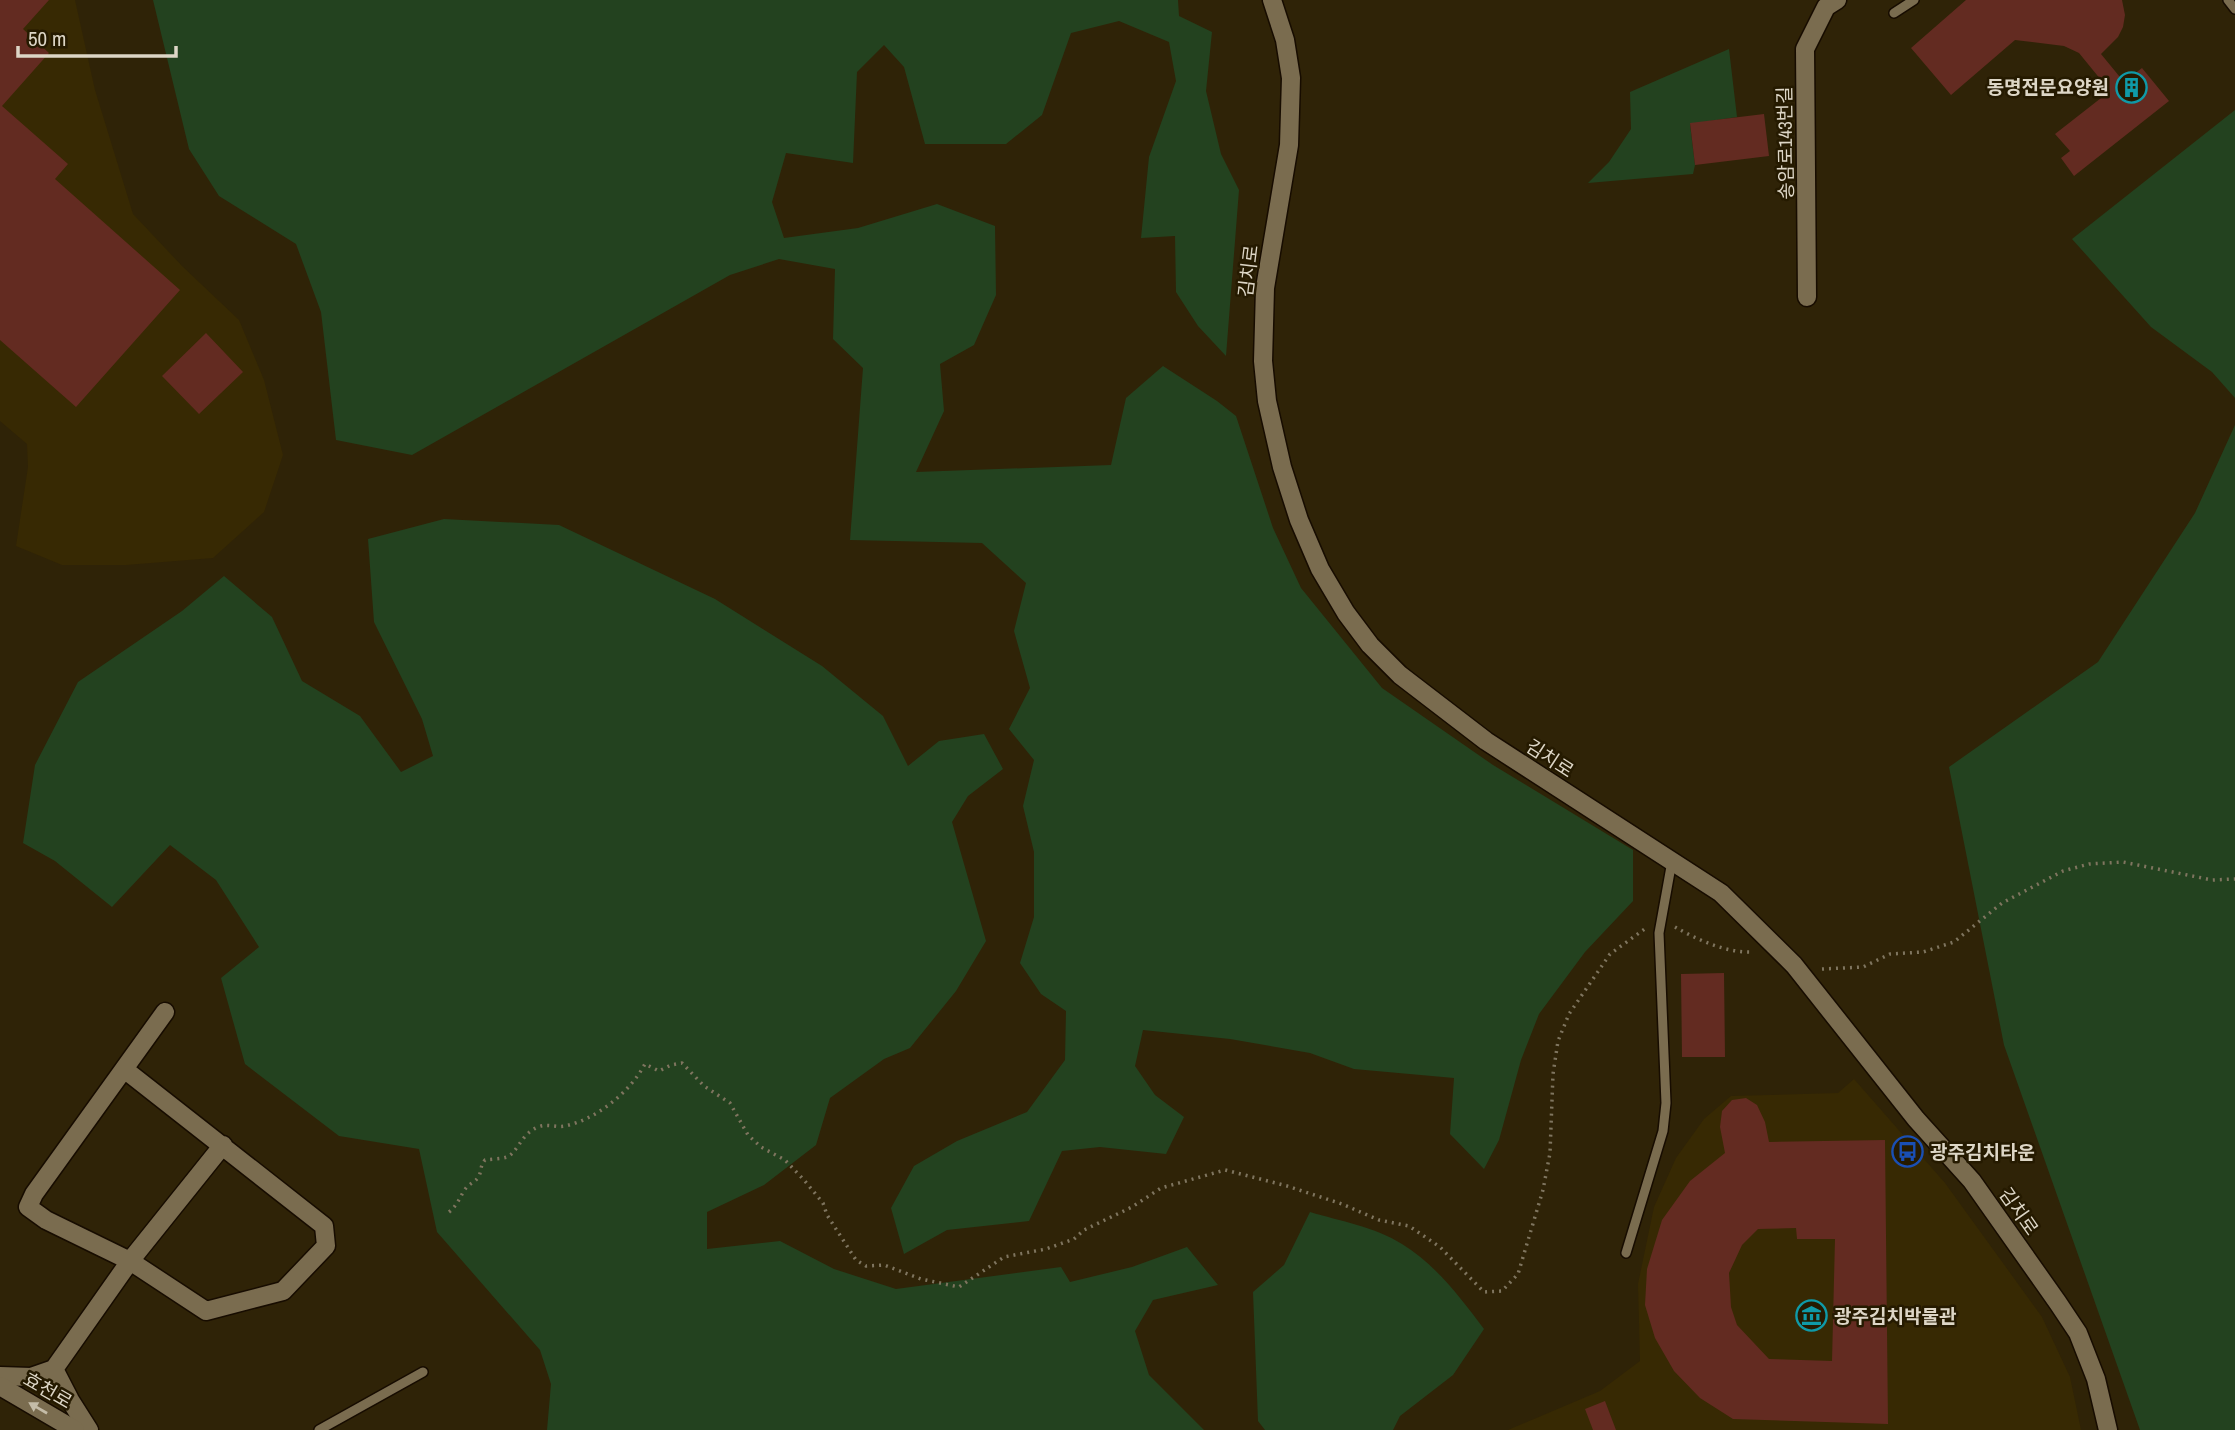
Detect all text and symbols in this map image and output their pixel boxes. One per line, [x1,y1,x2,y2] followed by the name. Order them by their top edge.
[18,14,175,58] scale bar
[28,24,66,53] text: 50 m
[2115,70,2149,104] building icon: 동명전문요양원
[1987,74,2109,100] place label: 동명전문요양원
[1771,86,1799,200] street label: 송암로143번길
[1232,243,1264,299] street label: 김치로
[1521,733,1579,783] street label: 김치로
[1890,1135,1924,1169] bus stop icon: 광주김치타운
[1930,1139,2035,1165] place label: 광주김치타운
[1993,1182,2045,1240] street label: 김치로
[1794,1299,1828,1333] museum icon: 광주김치박물관
[1834,1303,1957,1329] place label: 광주김치박물관
[19,1366,77,1414] street label: 효천로
[28,1402,47,1414] one-way arrow

